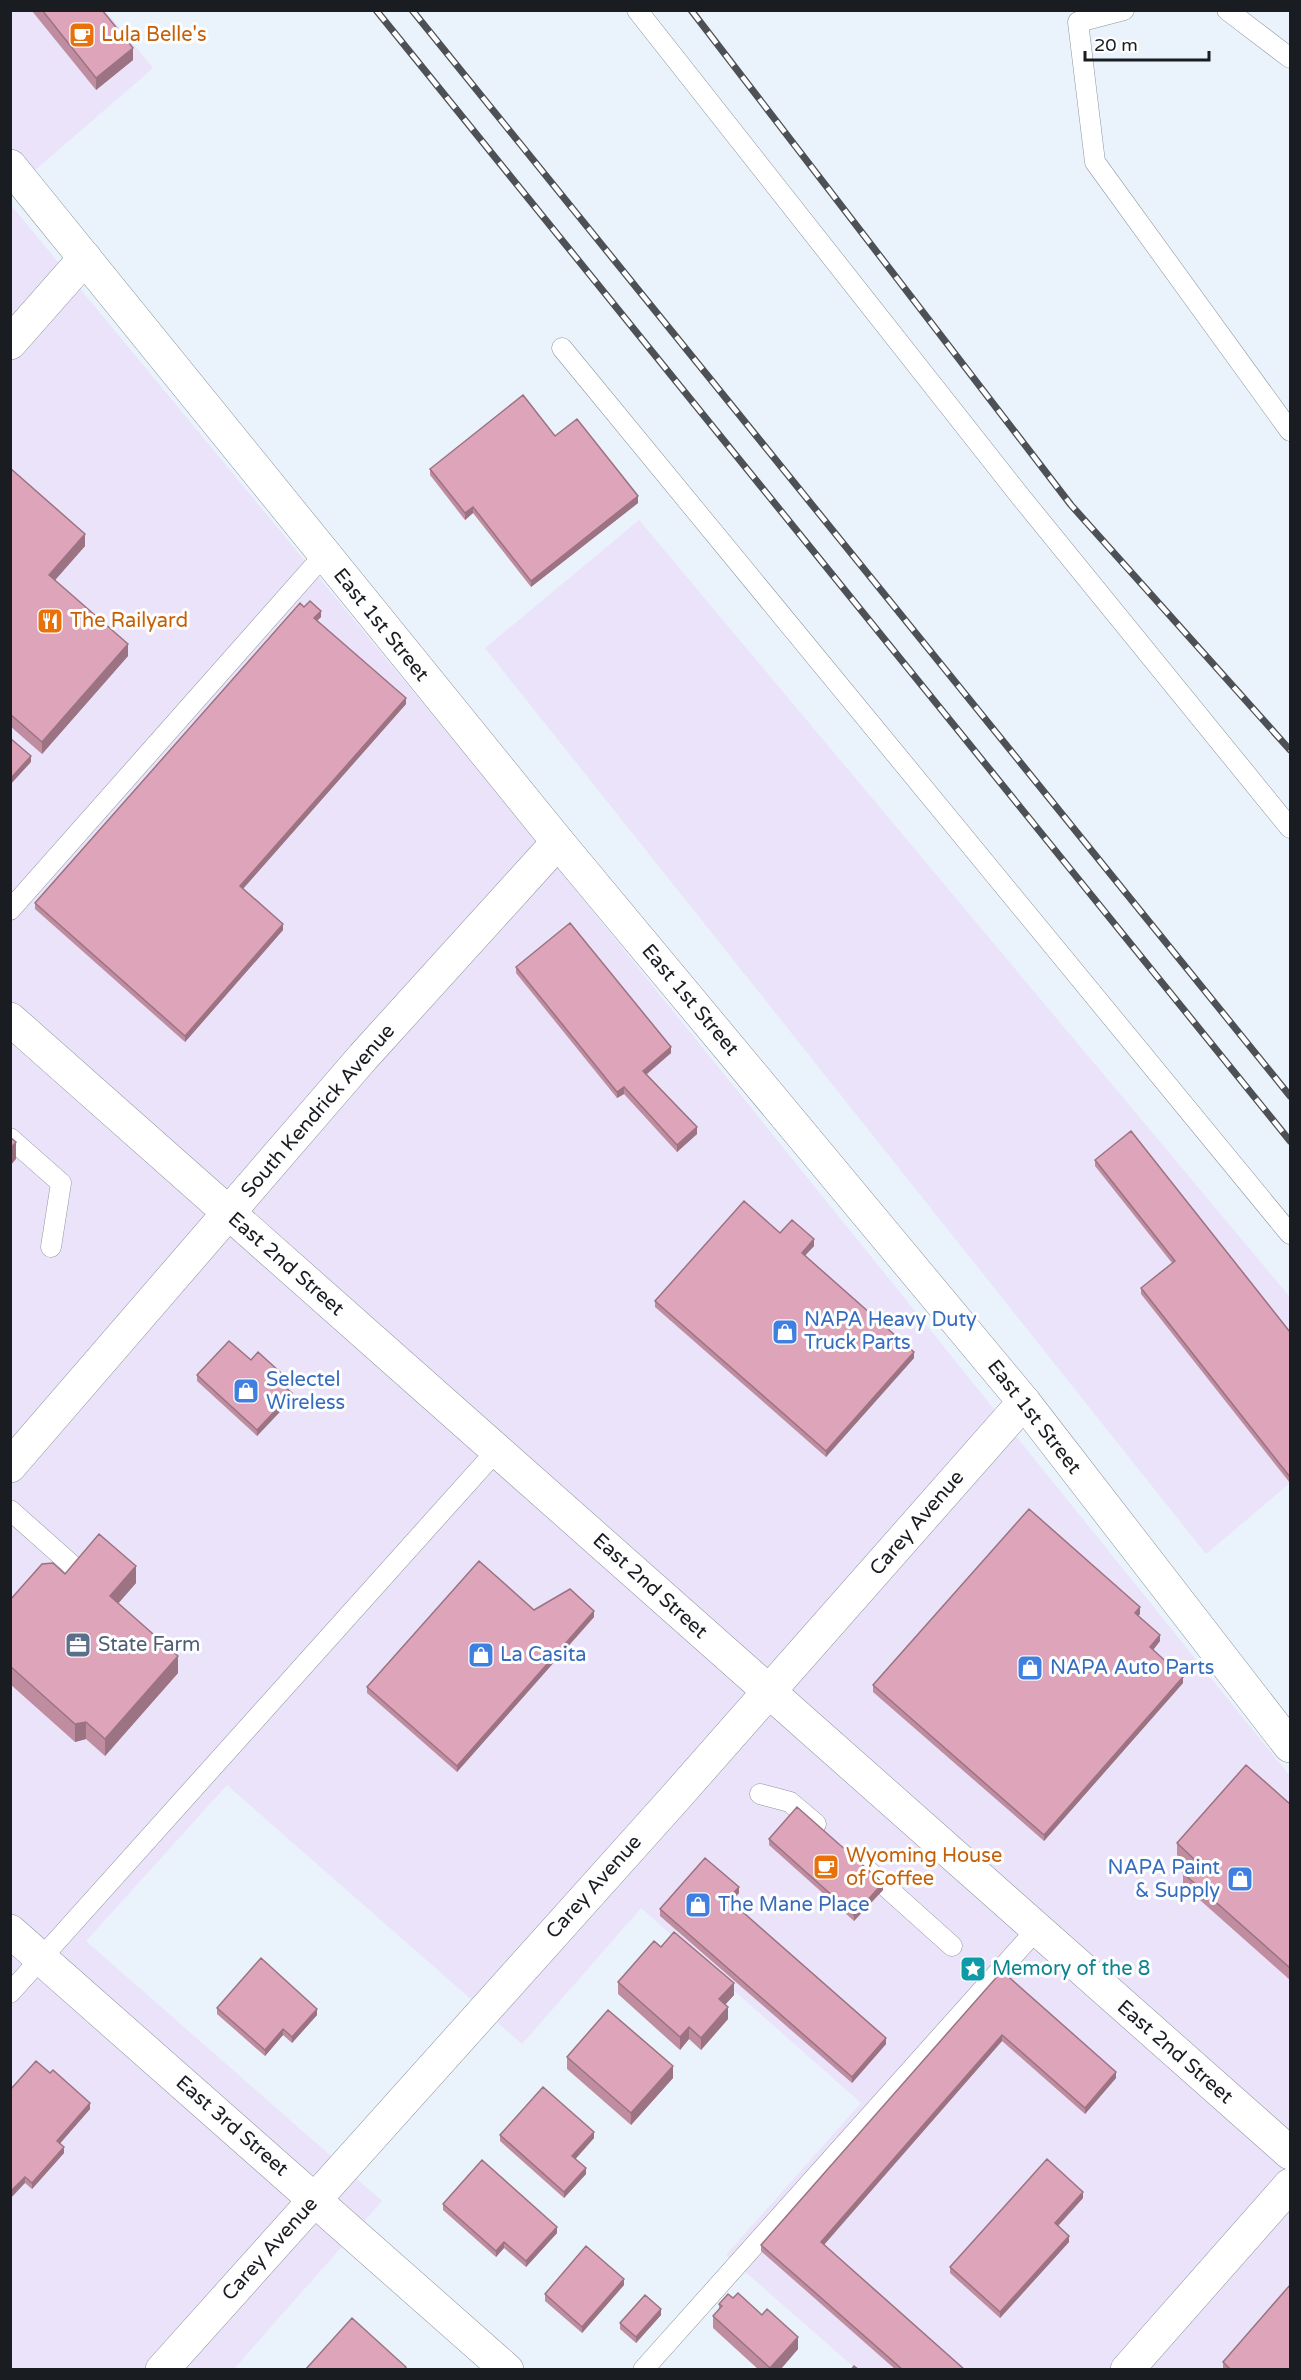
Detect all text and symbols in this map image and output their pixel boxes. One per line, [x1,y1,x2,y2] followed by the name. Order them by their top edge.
[67,20,97,50] cafe icon: Lula Belle's
[101,23,207,47] place label: Lula Belle's
[1085,24,1210,62] scale bar
[1094,34,1138,56] text: 20 m
[328,564,434,687] street label: East 1st Street
[35,606,65,636] restaurant icon: The Railyard
[70,609,188,633] place label: The Railyard
[636,939,744,1061] street label: East 1st Street
[236,1019,400,1203] street label: South Kendrick Avenue
[223,1207,349,1321] street label: East 2nd Street
[804,1308,977,1355] place label: NAPA Heavy Duty Truck Parts
[770,1317,800,1347] shop icon: NAPA Heavy Duty Truck Parts
[982,1355,1086,1479] street label: East 1st Street
[266,1368,345,1415] place label: Selectel Wireless
[231,1376,261,1406] shop icon: Selectel Wireless
[865,1466,969,1580] street label: Carey Avenue
[588,1528,713,1644] street label: East 2nd Street
[63,1630,93,1660] office icon: State Farm
[98,1633,200,1657] place label: State Farm
[466,1640,496,1670] shop icon: La Casita
[500,1643,587,1667] place label: La Casita
[1015,1653,1045,1683] shop icon: NAPA Auto Parts
[1050,1656,1214,1680] place label: NAPA Auto Parts
[541,1830,647,1944] street label: Carey Avenue
[846,1844,1002,1891] place label: Wyoming House of Coffee
[811,1852,841,1882] cafe icon: Wyoming House of Coffee
[1108,1856,1220,1903] place label: NAPA Paint & Supply
[1225,1864,1255,1894] shop icon: NAPA Paint & Supply
[683,1890,713,1920] shop icon: The Mane Place
[718,1893,869,1917] place label: The Mane Place
[958,1954,988,1984] place icon: Memory of the 8
[992,1957,1150,1981] place label: Memory of the 8
[1112,1995,1238,2109] street label: East 2nd Street
[171,2071,293,2182] street label: East 3rd Street
[217,2192,323,2306] street label: Carey Avenue

